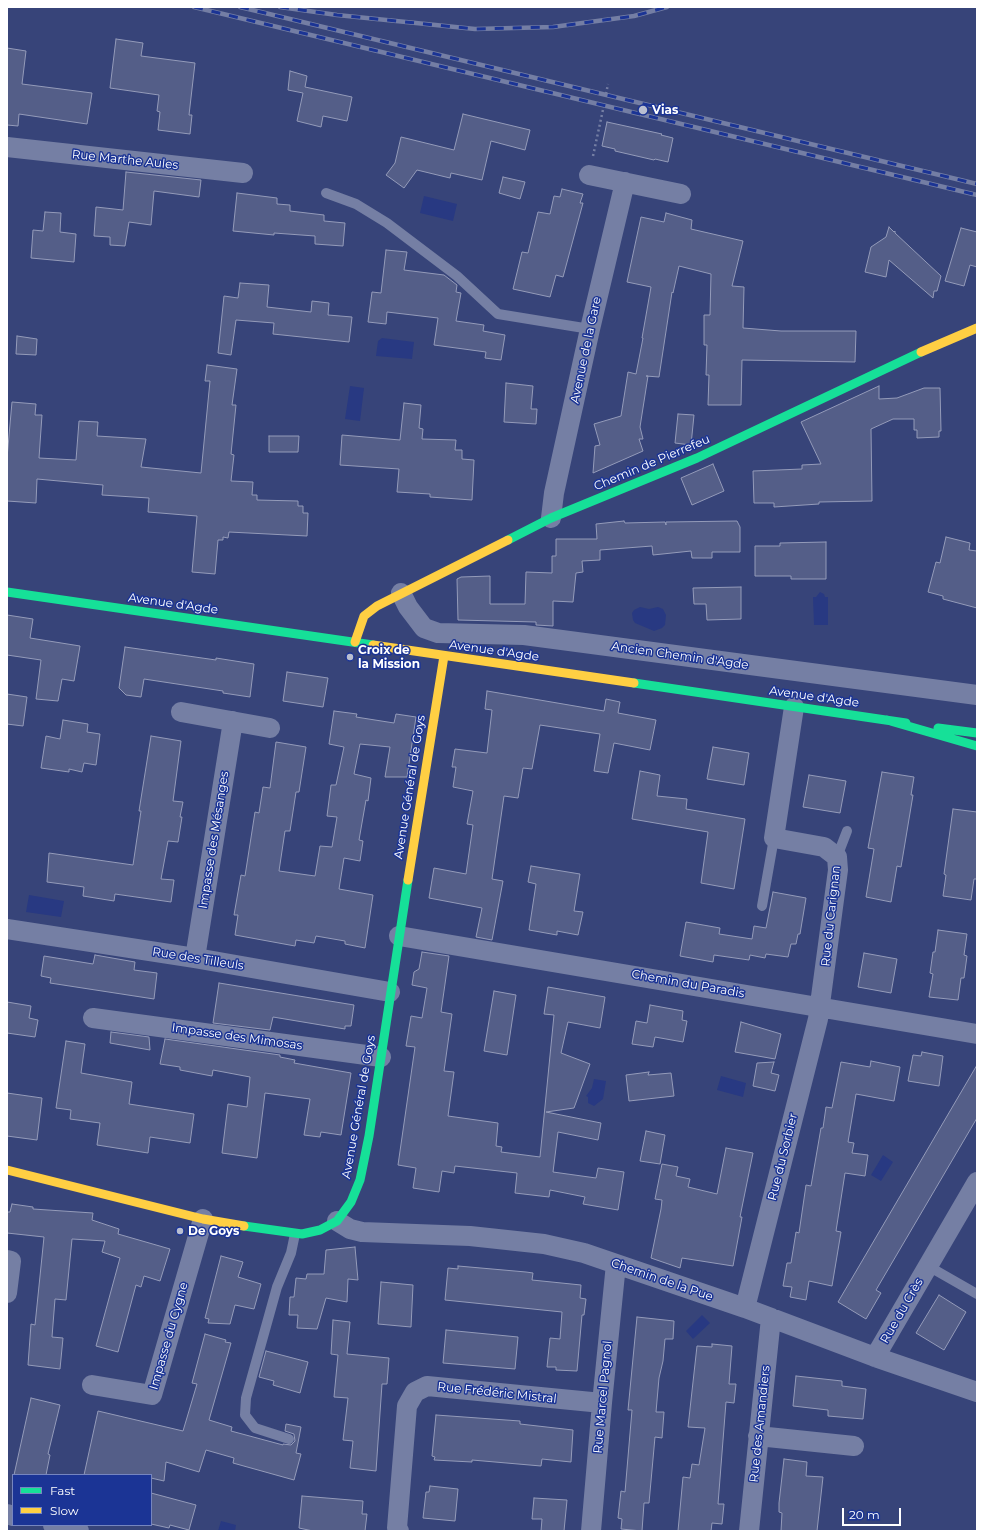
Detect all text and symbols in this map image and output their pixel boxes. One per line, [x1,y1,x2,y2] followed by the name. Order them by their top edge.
[652,103,678,117] place label: Vias
[637,104,649,116] marker: Vias
[71,147,179,173] street label: Rue Marthe Aules
[568,295,604,405] street label: Avenue de la Gare
[592,432,712,494] street label: Chemin de Pierrefeu
[127,591,219,617] street label: Avenue d'Agde
[448,638,540,664] street label: Avenue d'Agde
[610,639,750,673] street label: Ancien Chemin d'Agde
[358,643,420,671] place label: Croix de la Mission
[345,652,355,662] marker: Croix de la Mission
[768,684,860,710] street label: Avenue d'Agde
[392,714,428,860] street label: Avenue Général de Goys
[196,770,232,910] street label: Impasse des Mésanges
[819,865,843,967] street label: Rue du Carignan
[151,945,245,973] street label: Rue des Tilleuls
[630,967,746,1001] street label: Chemin du Paradis
[171,1021,303,1053] street label: Impasse des Mimosas
[339,1034,379,1180] street label: Avenue Général de Goys
[765,1112,801,1202] street label: Rue du Sorbier
[188,1224,239,1238] place label: De Goys
[175,1226,185,1236] marker: De Goys
[609,1256,715,1304] street label: Chemin de la Pue
[878,1276,926,1346] street label: Rue du Crès
[147,1280,191,1392] street label: Impasse du Cygne
[591,1340,615,1454] street label: Rue Marcel Pagnol
[747,1365,773,1483] street label: Rue des Amandiers
[437,1380,557,1406] street label: Rue Frédéric Mistral
[12,1474,152,1526] legend
[50,1483,75,1498] text: Fast
[844,1500,903,1526] scale bar
[50,1503,79,1518] text: Slow
[849,1507,880,1522] text: 20 m

